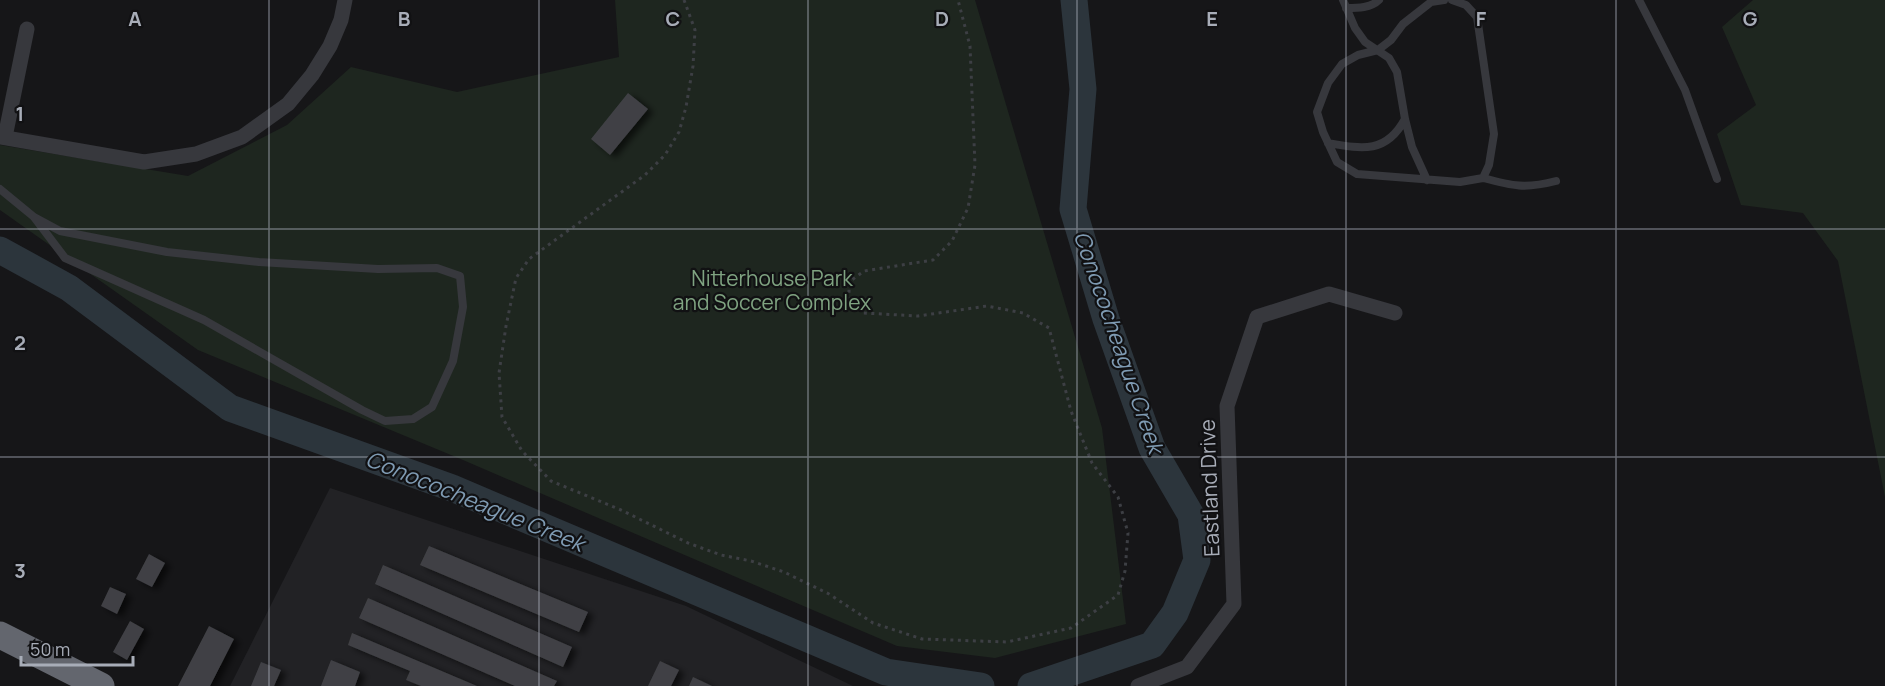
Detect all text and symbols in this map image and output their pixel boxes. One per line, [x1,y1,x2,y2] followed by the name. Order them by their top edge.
[128,5,142,32] text: A
[398,5,411,32] text: B
[666,5,680,32] text: C
[935,5,949,32] text: D
[1206,5,1218,32] text: E
[1476,5,1487,32] text: F
[1743,5,1758,32] text: G
[16,100,24,127] text: 1
[1067,227,1172,460] water label: Conococheague Creek
[673,264,871,316] park label: Nitterhouse Park and Soccer Complex
[14,329,26,356] text: 2
[1193,419,1225,557] street label: Eastland Drive
[361,443,592,560] water label: Conococheague Creek
[14,557,26,584] text: 3
[21,629,134,667] scale bar
[30,637,70,661] text: 50 m

